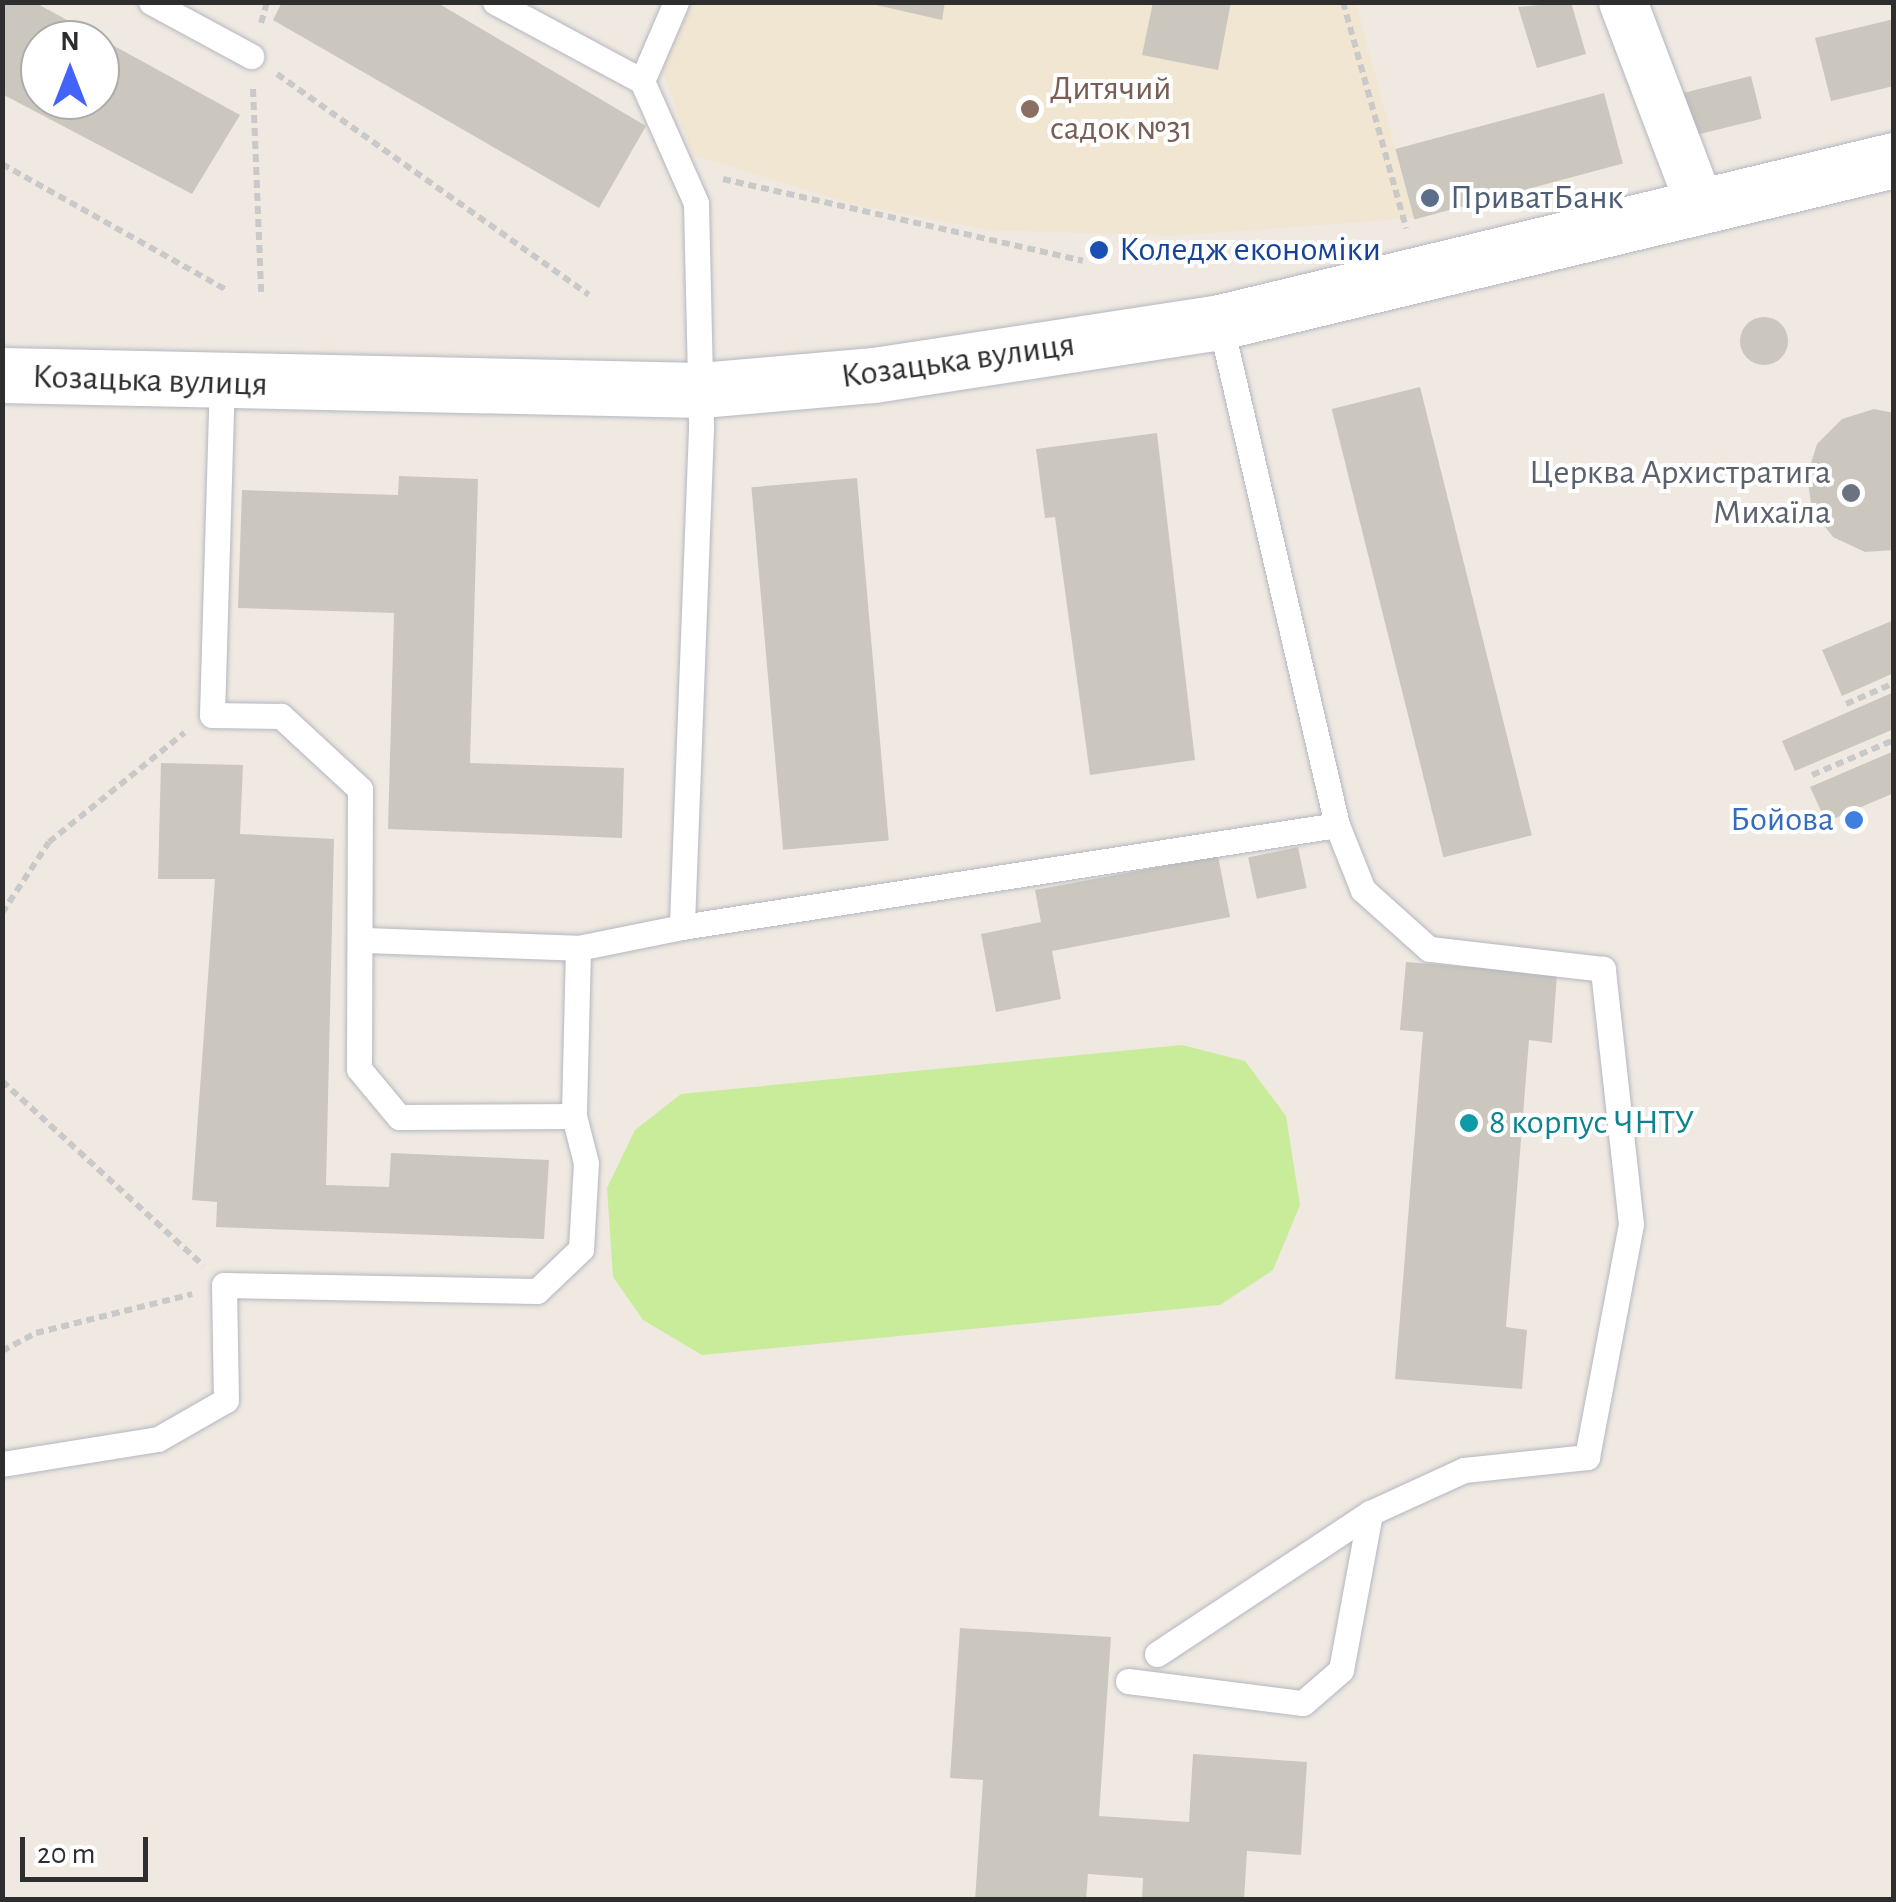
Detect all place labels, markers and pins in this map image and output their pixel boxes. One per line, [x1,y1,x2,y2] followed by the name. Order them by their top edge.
[1050,68,1193,150] place label: Дитячий садок №31
[1019,98,1041,120] marker: Дитячий садок №31
[1450,177,1623,219] place label: ПриватБанк
[1419,187,1441,209] marker: ПриватБанк
[1119,229,1381,271] place label: Коледж економіки
[1088,239,1110,261] marker: Коледж економіки
[1529,452,1831,534] place label: Церква Архистратига Михаїла
[1840,482,1862,504] marker: Церква Архистратига Михаїла
[1730,799,1834,841] place label: Бойова
[1843,809,1865,831] marker: Бойова
[1489,1102,1694,1144] place label: 8 корпус ЧНТУ
[1458,1112,1480,1134] marker: 8 корпус ЧНТУ

